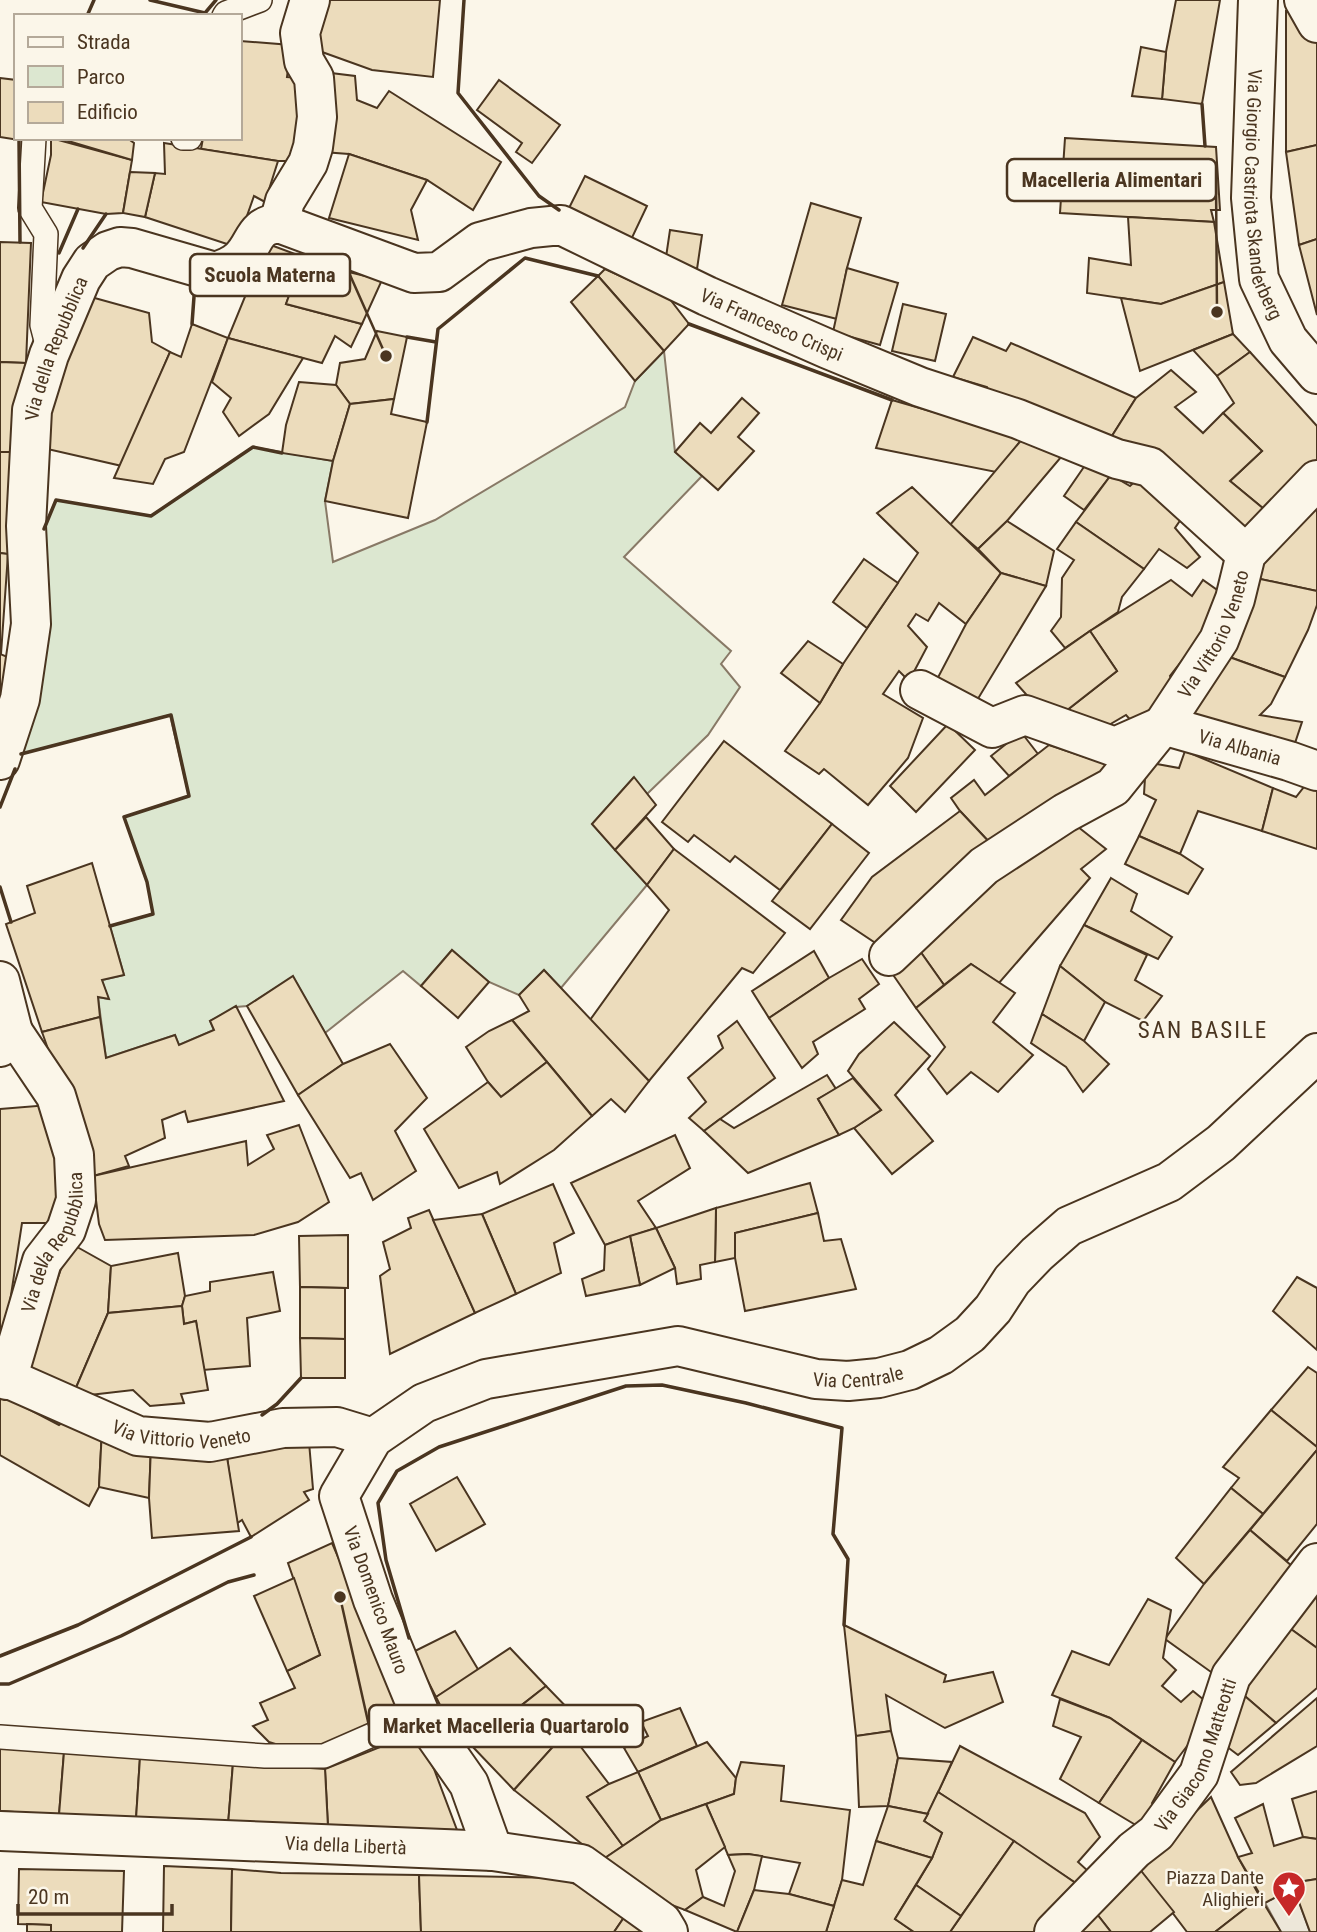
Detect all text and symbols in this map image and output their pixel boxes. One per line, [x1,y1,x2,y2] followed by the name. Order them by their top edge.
[14,14,242,140] legend
[77,30,131,54] text: Strada
[77,65,125,89] text: Parco
[1239,68,1288,323] street label: Via Giorgio Castriota Skanderberg
[77,100,138,124] text: Edificio
[1007,159,1216,201] callout: Macelleria Alimentari
[1022,168,1202,192] text: Macelleria Alimentari
[190,254,350,296] callout: Scuola Materna
[204,263,336,287] text: Scuola Materna
[20,273,92,421] street label: Via della Repubblica
[697,283,847,366] street label: Via Francesco Crispi
[1173,568,1253,702] street label: Via Vittorio Veneto
[1196,724,1284,770] street label: Via Albania
[1138,1017,1268,1044] district label: SAN BASILE
[16,1171,87,1315] street label: Via della Repubblica
[812,1361,906,1393] street label: Via Centrale
[109,1415,253,1453] street label: Via Vittorio Veneto
[338,1523,414,1677] street label: Via Domenico Mauro
[1149,1675,1241,1836] street label: Via Giacomo Matteotti
[369,1705,643,1747] callout: Market Macelleria Quartarolo
[383,1714,629,1738] text: Market Macelleria Quartarolo
[284,1831,407,1859] street label: Via della Libertà
[1166,1866,1264,1911] place label: Piazza Dante Alighieri
[1270,1869,1308,1918] place icon: Piazza Dante Alighieri
[18,1872,172,1916] scale bar
[28,1885,69,1909] text: 20 m

